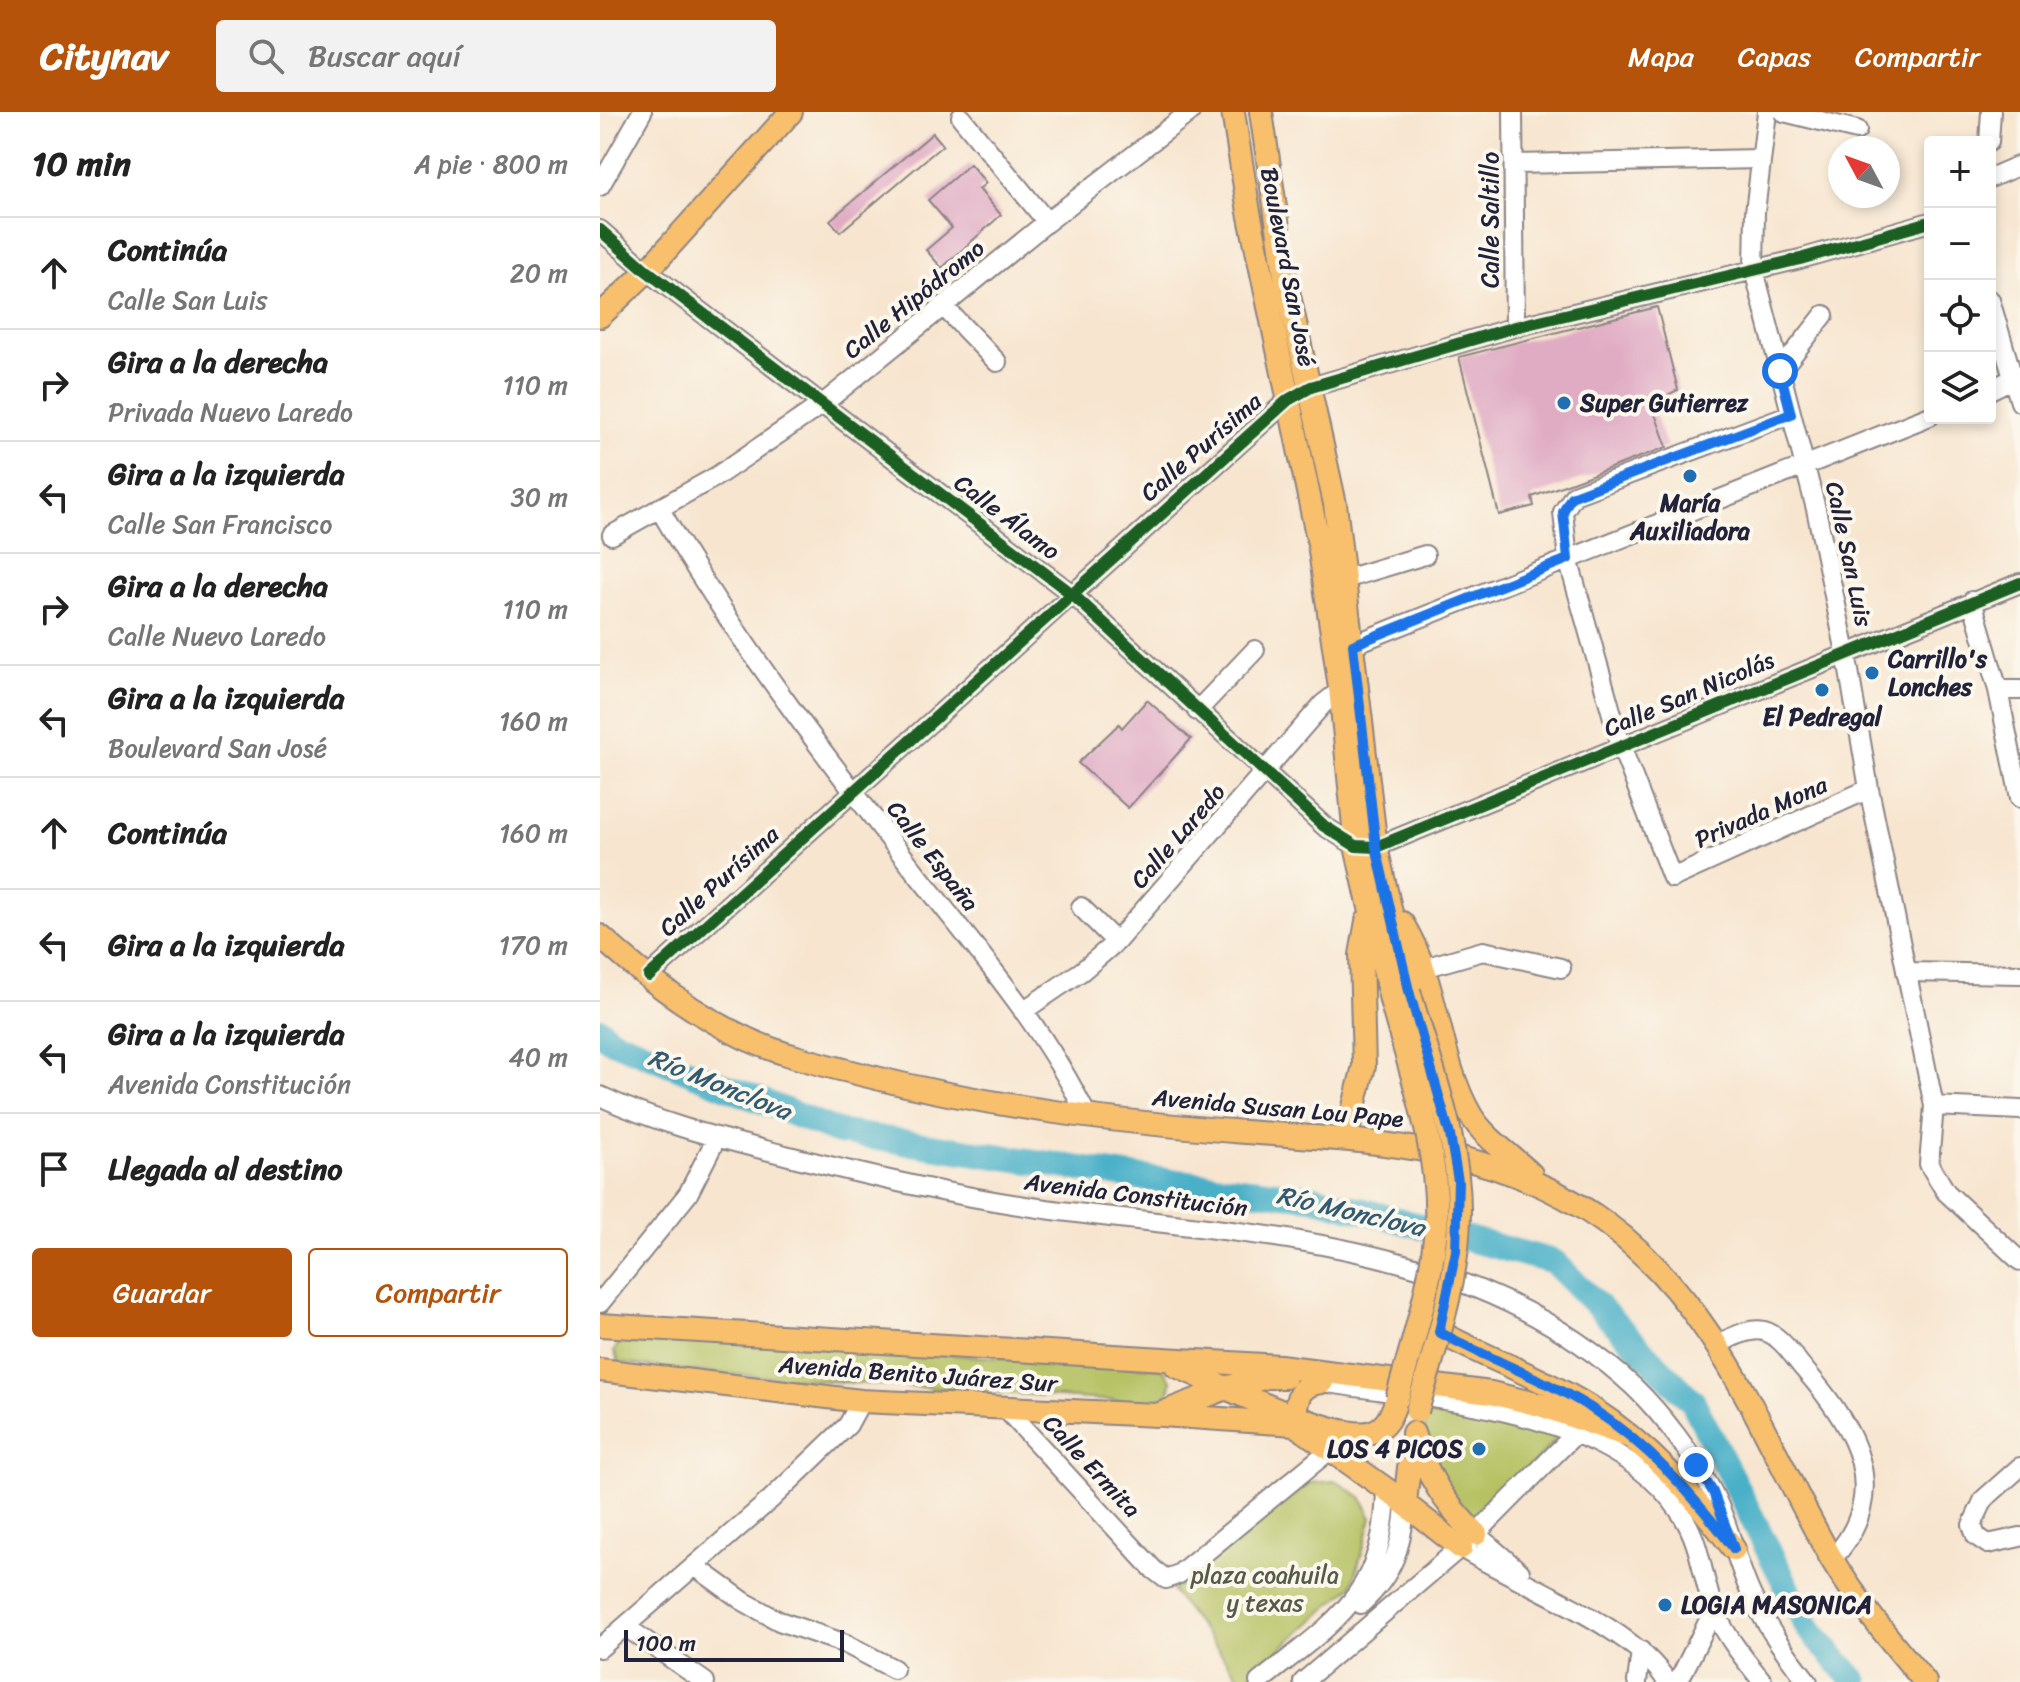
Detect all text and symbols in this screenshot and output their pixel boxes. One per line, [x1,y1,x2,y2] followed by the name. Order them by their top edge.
[216,20,776,92] search box
[40,23,168,90] text: Citynav
[308,29,461,83] text: Buscar aquí
[1628,32,1694,81] text: Mapa
[1738,32,1811,81] text: Capas
[1855,32,1980,81] text: Compartir
[244,34,288,78] icon: search
[32,134,131,194] text: 10 min
[1828,136,1900,208] north arrow
[1924,136,1996,424] map controls
[1924,136,1996,208] button: +
[414,141,568,187] text: A pie · 800 m
[1469,152,1511,288] street label: Calle Saltillo
[1248,164,1328,370] street label: Boulevard San José
[1924,208,1996,280] button: −
[108,223,227,277] text: Continúa
[834,228,994,370] street label: Calle Hipódromo
[510,250,568,296] text: 20 m
[32,251,76,295] icon: ahead
[108,277,268,323] text: Calle San Luis
[1924,280,1996,352] button: locate
[108,335,328,389] text: Gira a la derecha
[1924,352,1996,424] button: layers
[1762,353,1798,389] route start
[503,362,568,408] text: 110 m
[32,363,76,407] icon: right
[1130,381,1272,512] street label: Calle Purísima
[1579,382,1749,424] place label: Super Gutierrez
[108,389,353,435] text: Privada Nuevo Laredo
[1555,394,1573,412] marker: Super Gutierrez
[108,447,345,501] text: Gira a la izquierda
[945,463,1069,571] street label: Calle Álamo
[1681,467,1699,485] marker: María Auxiliadora
[511,474,568,520] text: 30 m
[32,475,76,519] icon: left
[1813,478,1885,631] street label: Calle San Luis
[1629,482,1751,552] place label: María Auxiliadora
[108,501,332,547] text: Calle San Francisco
[108,559,328,613] text: Gira a la derecha
[503,586,568,632] text: 110 m
[32,587,76,631] icon: right
[108,613,326,659] text: Calle Nuevo Laredo
[1887,638,1988,708] place label: Carrillo's Lonches
[1597,639,1781,749] street label: Calle San Nicolás
[1863,664,1881,682] marker: Carrillo's Lonches
[108,671,345,725] text: Gira a la izquierda
[1813,681,1831,699] marker: El Pedregal
[1762,696,1883,738] place label: El Pedregal
[499,698,568,744] text: 160 m
[32,699,76,743] icon: left
[108,725,327,771] text: Boulevard San José
[1688,764,1835,860] street label: Privada Mona
[1120,773,1236,899] street label: Calle Laredo
[876,791,990,921] street label: Calle España
[108,806,227,860] text: Continúa
[499,810,568,856] text: 160 m
[32,811,76,855] icon: ahead
[649,814,790,947] street label: Calle Purísima
[108,918,345,972] text: Gira a la izquierda
[499,922,568,968] text: 170 m
[32,923,76,967] icon: left
[108,1007,345,1061] text: Gira a la izquierda
[509,1034,568,1080] text: 40 m
[641,1034,800,1134] water label: Río Monclova
[32,1035,76,1079] icon: left
[108,1061,351,1107] text: Avenida Constitución
[1150,1076,1406,1140] street label: Avenida Susan Lou Pape
[108,1142,342,1196] text: Llegada al destino
[32,1147,76,1191] icon: arrive
[1021,1160,1250,1230] street label: Avenida Constitución
[1272,1172,1432,1251] water label: Río Monclova
[32,1248,292,1337] button: Guardar
[308,1248,568,1337] button: Compartir
[776,1343,1061,1405] street label: Avenida Benito Juárez Sur
[1032,1404,1152,1528] street label: Calle Ermita
[1327,1428,1463,1470] place label: LOS 4 PICOS
[1470,1440,1488,1458] marker: LOS 4 PICOS
[1678,1447,1714,1483] route end
[1190,1554,1339,1624] park label: plaza coahuila y texas
[1681,1584,1872,1626] place label: LOGIA MASONICA
[1656,1596,1674,1614] marker: LOGIA MASONICA
[636,1624,696,1663] text: 100 m
[624,1626,844,1662] scale bar

